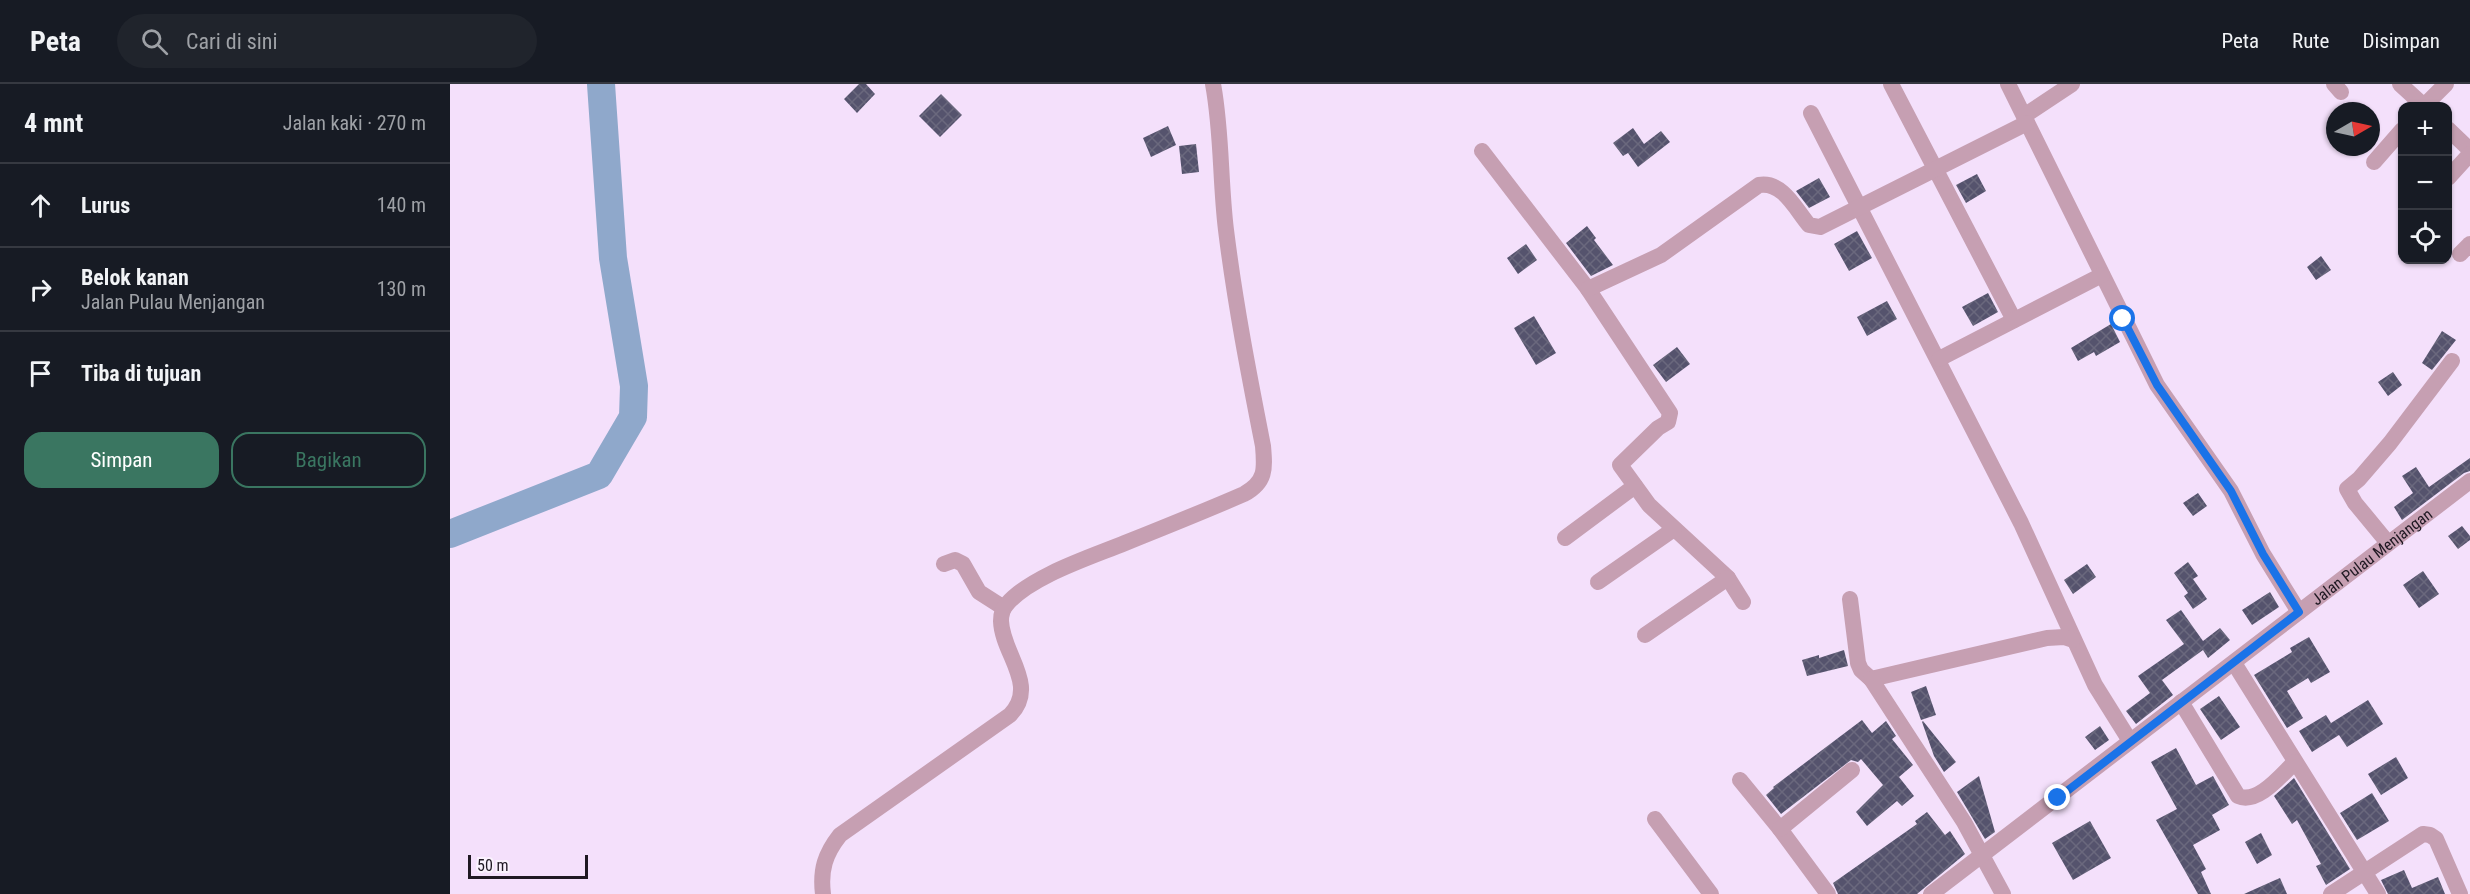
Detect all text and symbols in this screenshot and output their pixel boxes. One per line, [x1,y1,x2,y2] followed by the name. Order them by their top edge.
[117,14,537,68] search box
[30,25,81,58] text: Peta
[138,25,171,58] icon: search
[186,29,278,54] text: Cari di sini
[2221,29,2259,53] text: Peta
[2292,29,2329,53] text: Rute
[2362,29,2440,53] text: Disimpan
[2326,102,2380,156] north arrow
[2398,102,2452,264] map controls
[2398,102,2452,156] button: +
[24,108,83,138] text: 4 mnt
[283,111,426,135] text: Jalan kaki · 270 m
[2398,156,2452,210] button: −
[24,189,57,222] icon: ahead
[81,193,130,218] text: Lurus
[377,193,426,217] text: 140 m
[2398,210,2452,264] button: locate
[81,265,189,290] text: Belok kanan
[24,273,57,306] icon: right
[377,277,426,301] text: 130 m
[81,290,265,314] text: Jalan Pulau Menjangan
[2109,305,2135,331] route start
[24,357,57,390] icon: arrive
[81,361,201,386] text: Tiba di tujuan
[24,432,219,488] button: Simpan
[231,432,426,488] button: Bagikan
[2307,504,2436,609] street label: Jalan Pulau Menjangan
[2044,784,2070,810] route end
[468,852,588,880] scale bar
[477,856,509,875] text: 50 m

